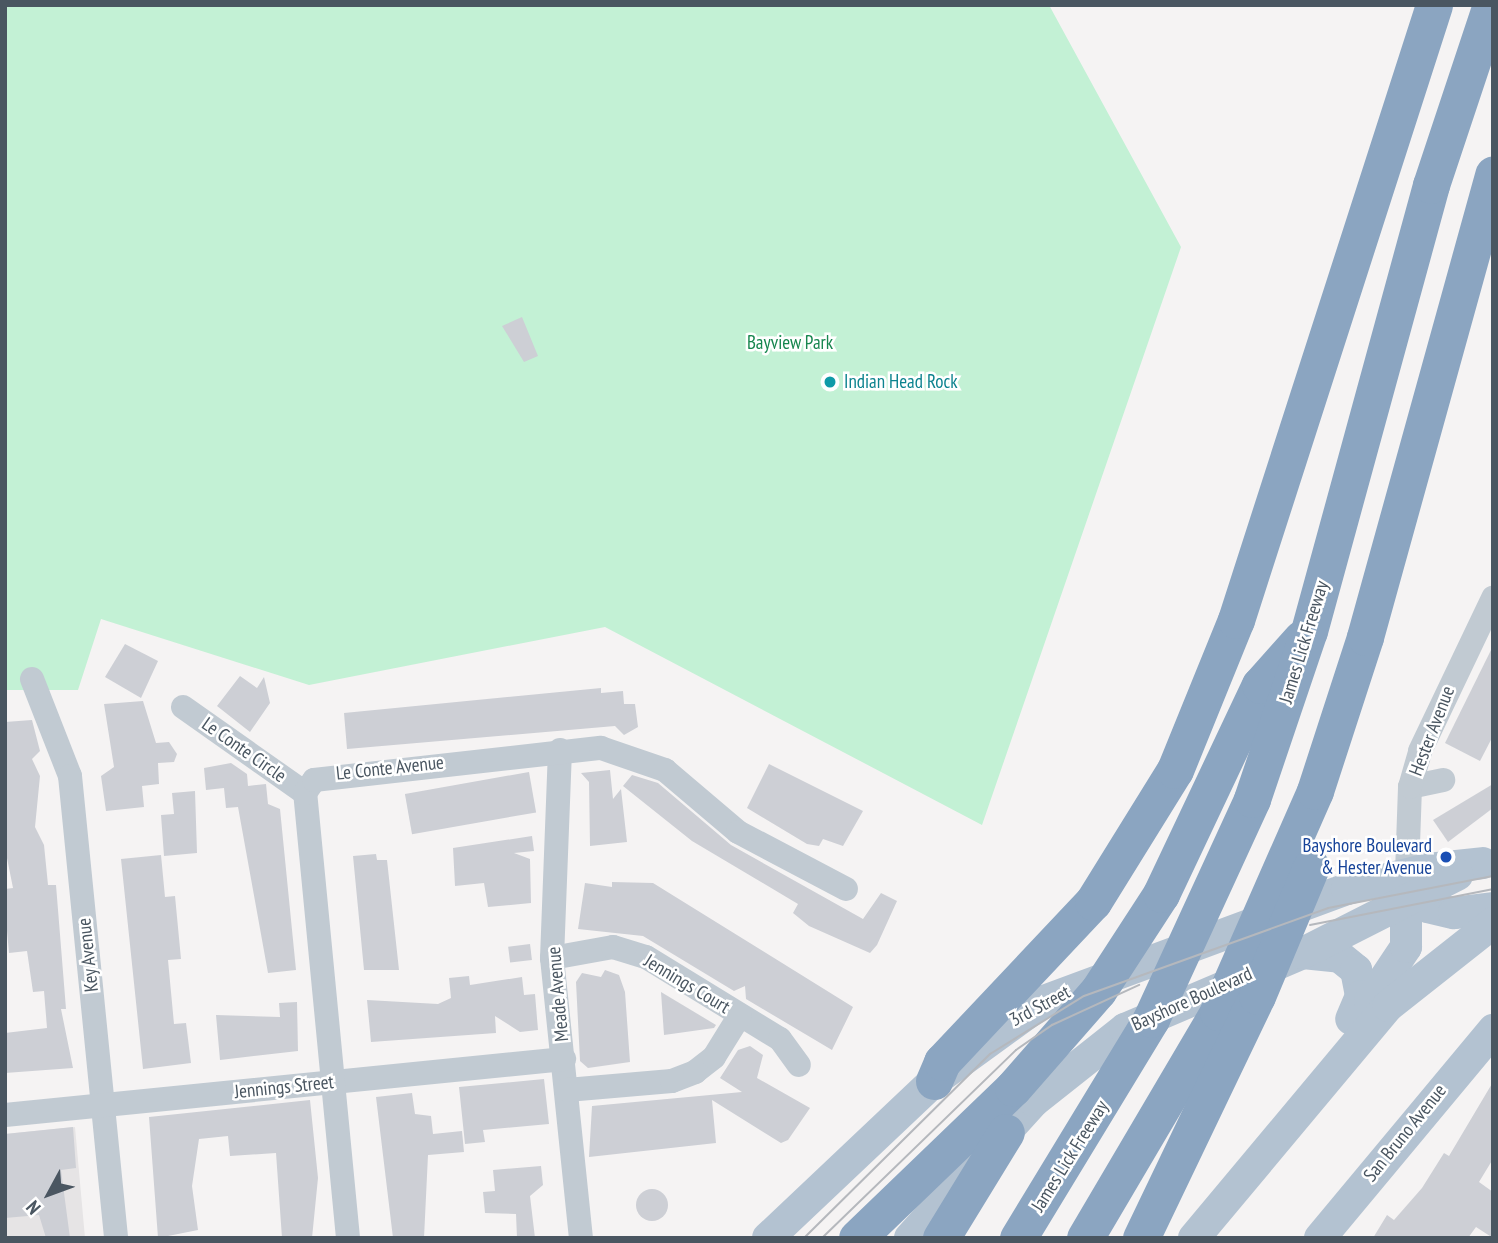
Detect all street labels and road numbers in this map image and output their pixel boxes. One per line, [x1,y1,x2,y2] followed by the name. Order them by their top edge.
[1274,578,1334,706] street label: James Lick Freeway
[1404,683,1460,779] street label: Hester Avenue
[197,713,291,787] street label: Le Conte Circle
[335,751,445,785] street label: Le Conte Avenue
[73,916,103,994] street label: Key Avenue
[542,945,574,1043] street label: Meade Avenue
[640,950,734,1018] street label: Jennings Court
[1128,962,1256,1036] street label: Bayshore Boulevard
[1006,981,1074,1031] street label: 3rd Street
[233,1070,335,1104] street label: Jennings Street
[1359,1080,1451,1186] street label: San Bruno Avenue
[1027,1096,1113,1216] street label: James Lick Freeway

